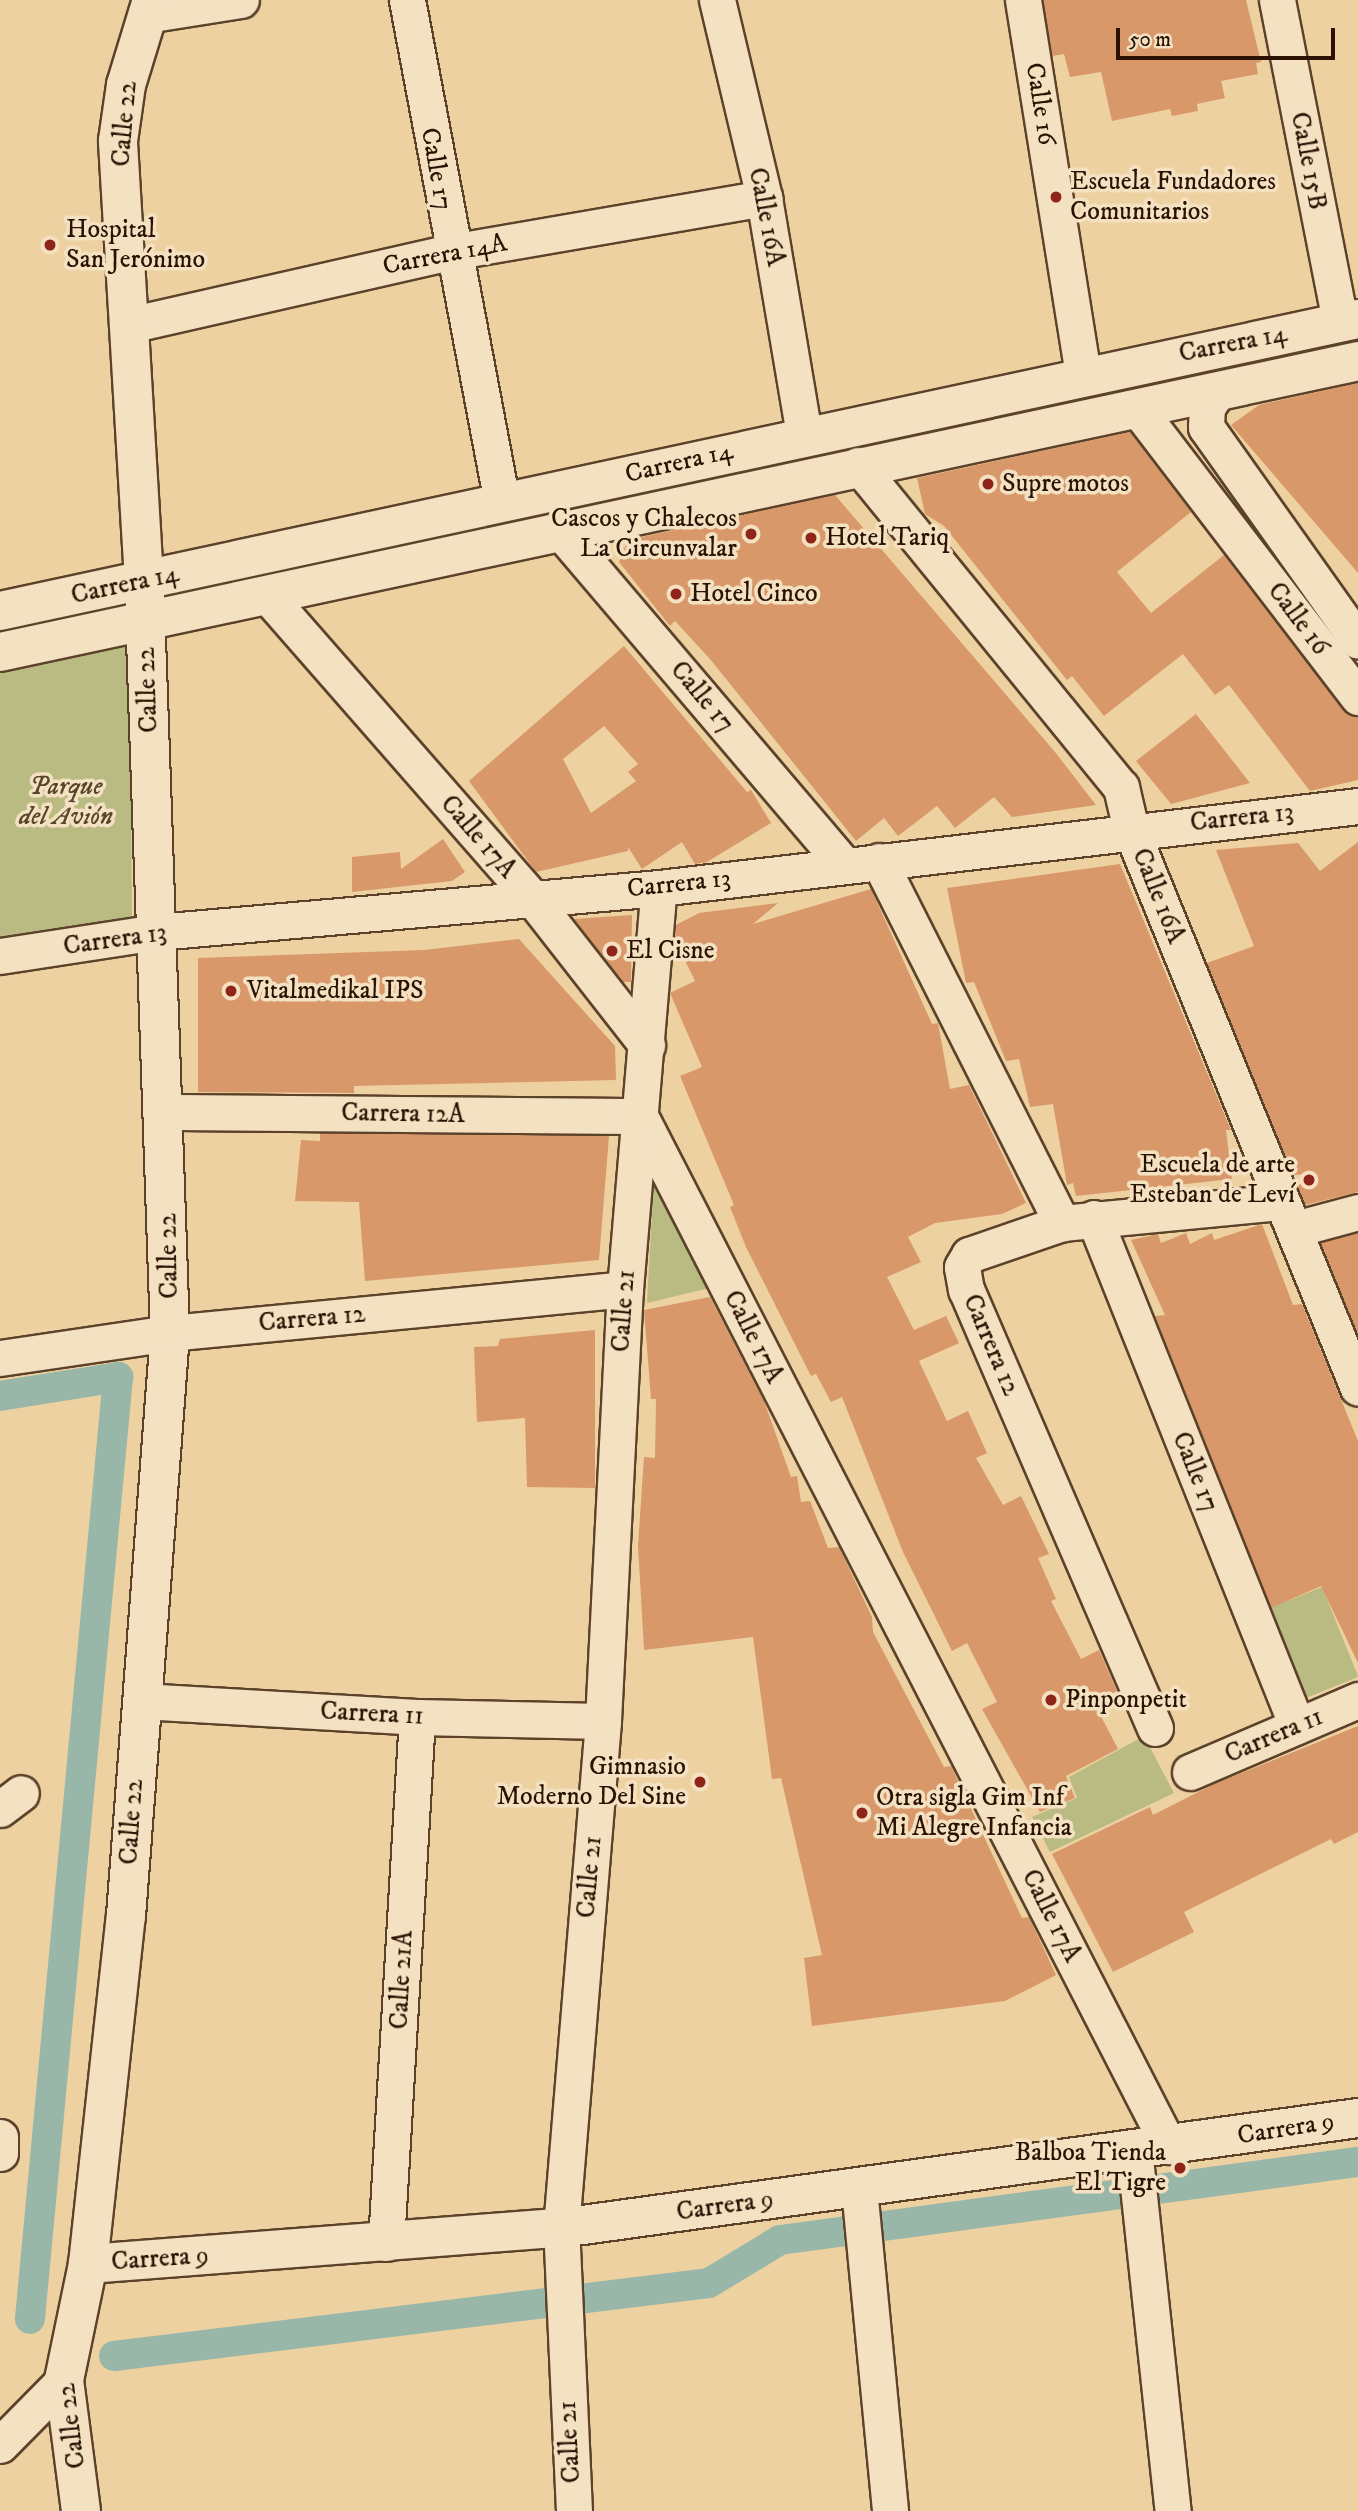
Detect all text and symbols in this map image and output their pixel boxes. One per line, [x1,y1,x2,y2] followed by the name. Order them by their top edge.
[1120,14,1339,58] scale bar
[1129,27,1171,53] text: 50 m
[1018,60,1062,148] street label: Calle 16
[106,80,144,168] street label: Calle 22
[1283,109,1333,213] street label: Calle 15B
[413,125,459,213] street label: Calle 17
[741,165,791,269] street label: Calle 16A
[1070,166,1276,228] place label: Escuela Fundadores Comunitarios
[1048,189,1064,205] marker: Escuela Fundadores Comunitarios
[66,214,205,276] place label: Hospital San Jerónimo
[380,228,510,282] street label: Carrera 14A
[40,235,60,255] marker: Hospital San Jerónimo
[1176,318,1290,370] street label: Carrera 14
[622,436,736,490] street label: Carrera 14
[1002,468,1129,500] place label: Supre motos
[980,476,996,492] marker: Supre motos
[551,503,737,564] place label: Cascos y Chalecos La Circunvalar
[825,522,949,554] place label: Hotel Tariq
[743,526,759,542] marker: Cascos y Chalecos La Circunvalar
[803,530,819,546] marker: Hotel Tariq
[68,558,182,612] street label: Carrera 14
[1261,576,1335,662] street label: Calle 16
[690,578,818,610] place label: Hotel Cinco
[668,586,684,602] marker: Hotel Cinco
[131,647,165,733] street label: Calle 22
[663,655,741,739] street label: Calle 17
[19,771,113,832] park label: Parque del Avión
[433,789,523,885] street label: Calle 17A
[1189,797,1295,839] street label: Carrera 13
[1125,844,1191,948] street label: Calle 16A
[626,863,732,905] street label: Carrera 13
[61,917,169,963] street label: Carrera 13
[626,935,715,967] place label: El Cisne
[604,943,620,959] marker: El Cisne
[247,975,424,1007] place label: Vitalmedikal IPS
[221,981,241,1001] marker: Vitalmedikal IPS
[341,1097,465,1131] street label: Carrera 12A
[1129,1149,1295,1210] place label: Escuela de arte Esteban de Leví
[1301,1172,1317,1188] marker: Escuela de arte Esteban de Leví
[153,1213,185,1299] street label: Calle 22
[606,1269,642,1353] street label: Calle 21
[716,1285,790,1389] street label: Calle 17A
[956,1290,1026,1400] street label: Carrera 12
[257,1299,367,1339] street label: Carrera 12
[1165,1427,1225,1517] street label: Calle 17
[1065,1684,1187,1716] place label: Pinponpetit
[1043,1692,1059,1708] marker: Pinponpetit
[319,1696,425,1732] street label: Carrera 11
[1220,1701,1328,1771] street label: Carrera 11
[497,1751,686,1812] place label: Gimnasio Moderno Del Sine
[692,1774,708,1790] marker: Gimnasio Moderno Del Sine
[113,1778,151,1866] street label: Calle 22
[876,1782,1072,1843] place label: Otra sigla Gim Inf Mi Alegre Infancia
[854,1805,870,1821] marker: Otra sigla Gim Inf Mi Alegre Infancia
[571,1835,609,1919] street label: Calle 21
[1014,1864,1088,1968] street label: Calle 17A
[384,1930,420,2030] street label: Calle 21A
[1235,2106,1337,2152] street label: Carrera 9
[1015,2137,1166,2198] place label: Balboa Tienda El Tigre
[1172,2160,1188,2176] marker: Balboa Tienda El Tigre
[674,2184,776,2228] street label: Carrera 9
[110,2240,210,2278] street label: Carrera 9
[51,2382,93,2470] street label: Calle 22
[552,2400,588,2484] street label: Calle 21

